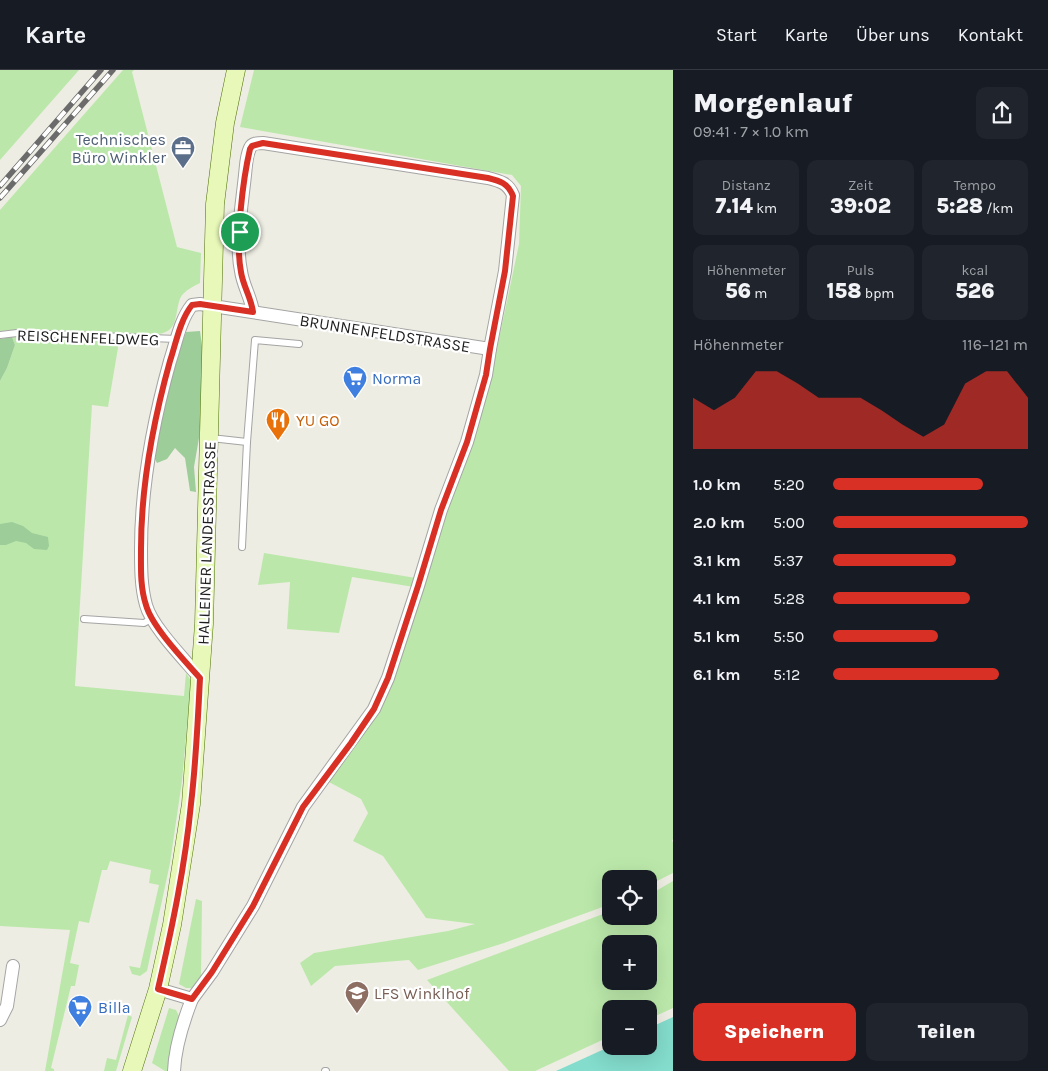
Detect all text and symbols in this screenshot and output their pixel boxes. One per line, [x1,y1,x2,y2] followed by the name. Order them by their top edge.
[25,21,86,49] text: Karte
[716,24,757,46] text: Start
[785,24,828,46] text: Karte
[856,24,930,46] text: Über uns
[958,24,1023,46] text: Kontakt
[693,86,853,119] text: Morgenlauf
[976,87,1028,139] button: share
[693,122,809,141] text: 09:41 · 7 × 1.0 km
[72,130,166,167] place label: Technisches Büro Winkler
[170,135,196,169] office icon: Technisches Büro Winkler
[722,177,771,194] text: Distanz
[848,177,873,194] text: Zeit
[954,177,996,194] text: Tempo
[715,194,753,218] text: 7.14
[830,194,891,218] text: 39:02
[936,194,983,218] text: 5:28
[753,200,777,217] text: km
[983,200,1013,217] text: /km
[219,211,261,253] pin
[226,218,254,246] icon: arrive
[707,262,786,279] text: Höhenmeter
[847,262,874,279] text: Puls
[961,262,988,279] text: kcal
[725,279,751,303] text: 56
[827,279,862,303] text: 158
[955,279,995,303] text: 526
[751,285,767,302] text: m
[862,285,894,302] text: bpm
[298,311,472,356] street label: BRUNNENFELDSTRASSE
[16,326,159,349] street label: REISCHENFELDWEG
[693,335,783,354] text: Höhenmeter
[962,335,1028,354] text: 116–121 m
[342,365,368,399] supermarket icon: Norma
[372,369,421,388] place label: Norma
[265,407,291,441] restaurant icon: YU GO
[296,411,340,430] place label: YU GO
[193,441,220,645] street label: HALLEINER LANDESSTRASSE
[693,475,741,494] text: 1.0 km
[773,475,805,494] text: 5:20
[693,513,745,532] text: 2.0 km
[773,513,805,532] text: 5:00
[693,551,741,570] text: 3.1 km
[773,551,803,570] text: 5:37
[693,589,740,608] text: 4.1 km
[773,589,805,608] text: 5:28
[693,627,740,646] text: 5.1 km
[773,627,804,646] text: 5:50
[693,665,741,684] text: 6.1 km
[773,665,800,684] text: 5:12
[602,870,657,1055] map controls
[602,870,657,925] button: locate
[602,935,657,990] button: +
[344,980,370,1014] school or university icon: LFS Winklhof
[374,984,470,1003] place label: LFS Winklhof
[67,994,93,1028] supermarket icon: Billa
[98,998,130,1017] place label: Billa
[602,1000,657,1055] button: −
[693,1003,856,1061] button: Speichern
[866,1003,1028,1061] button: Teilen

